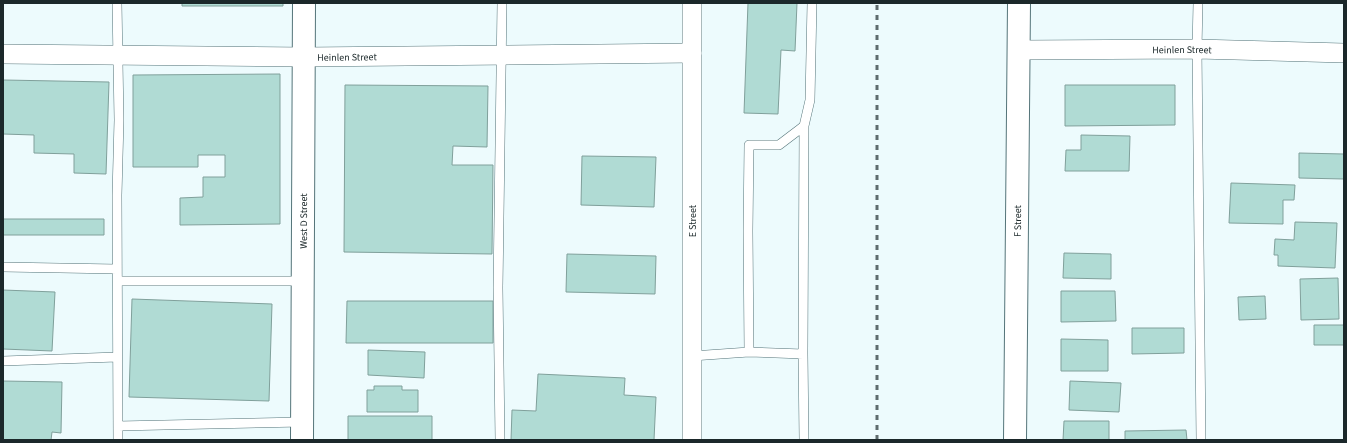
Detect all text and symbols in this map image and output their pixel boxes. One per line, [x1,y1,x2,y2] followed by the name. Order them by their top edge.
[1152,43,1213,57] street label: Heinlen Street
[317,50,377,65] street label: Heinlen Street
[297,193,311,249] street label: West D Street
[686,204,700,237] street label: E Street
[1011,204,1025,237] street label: F Street

